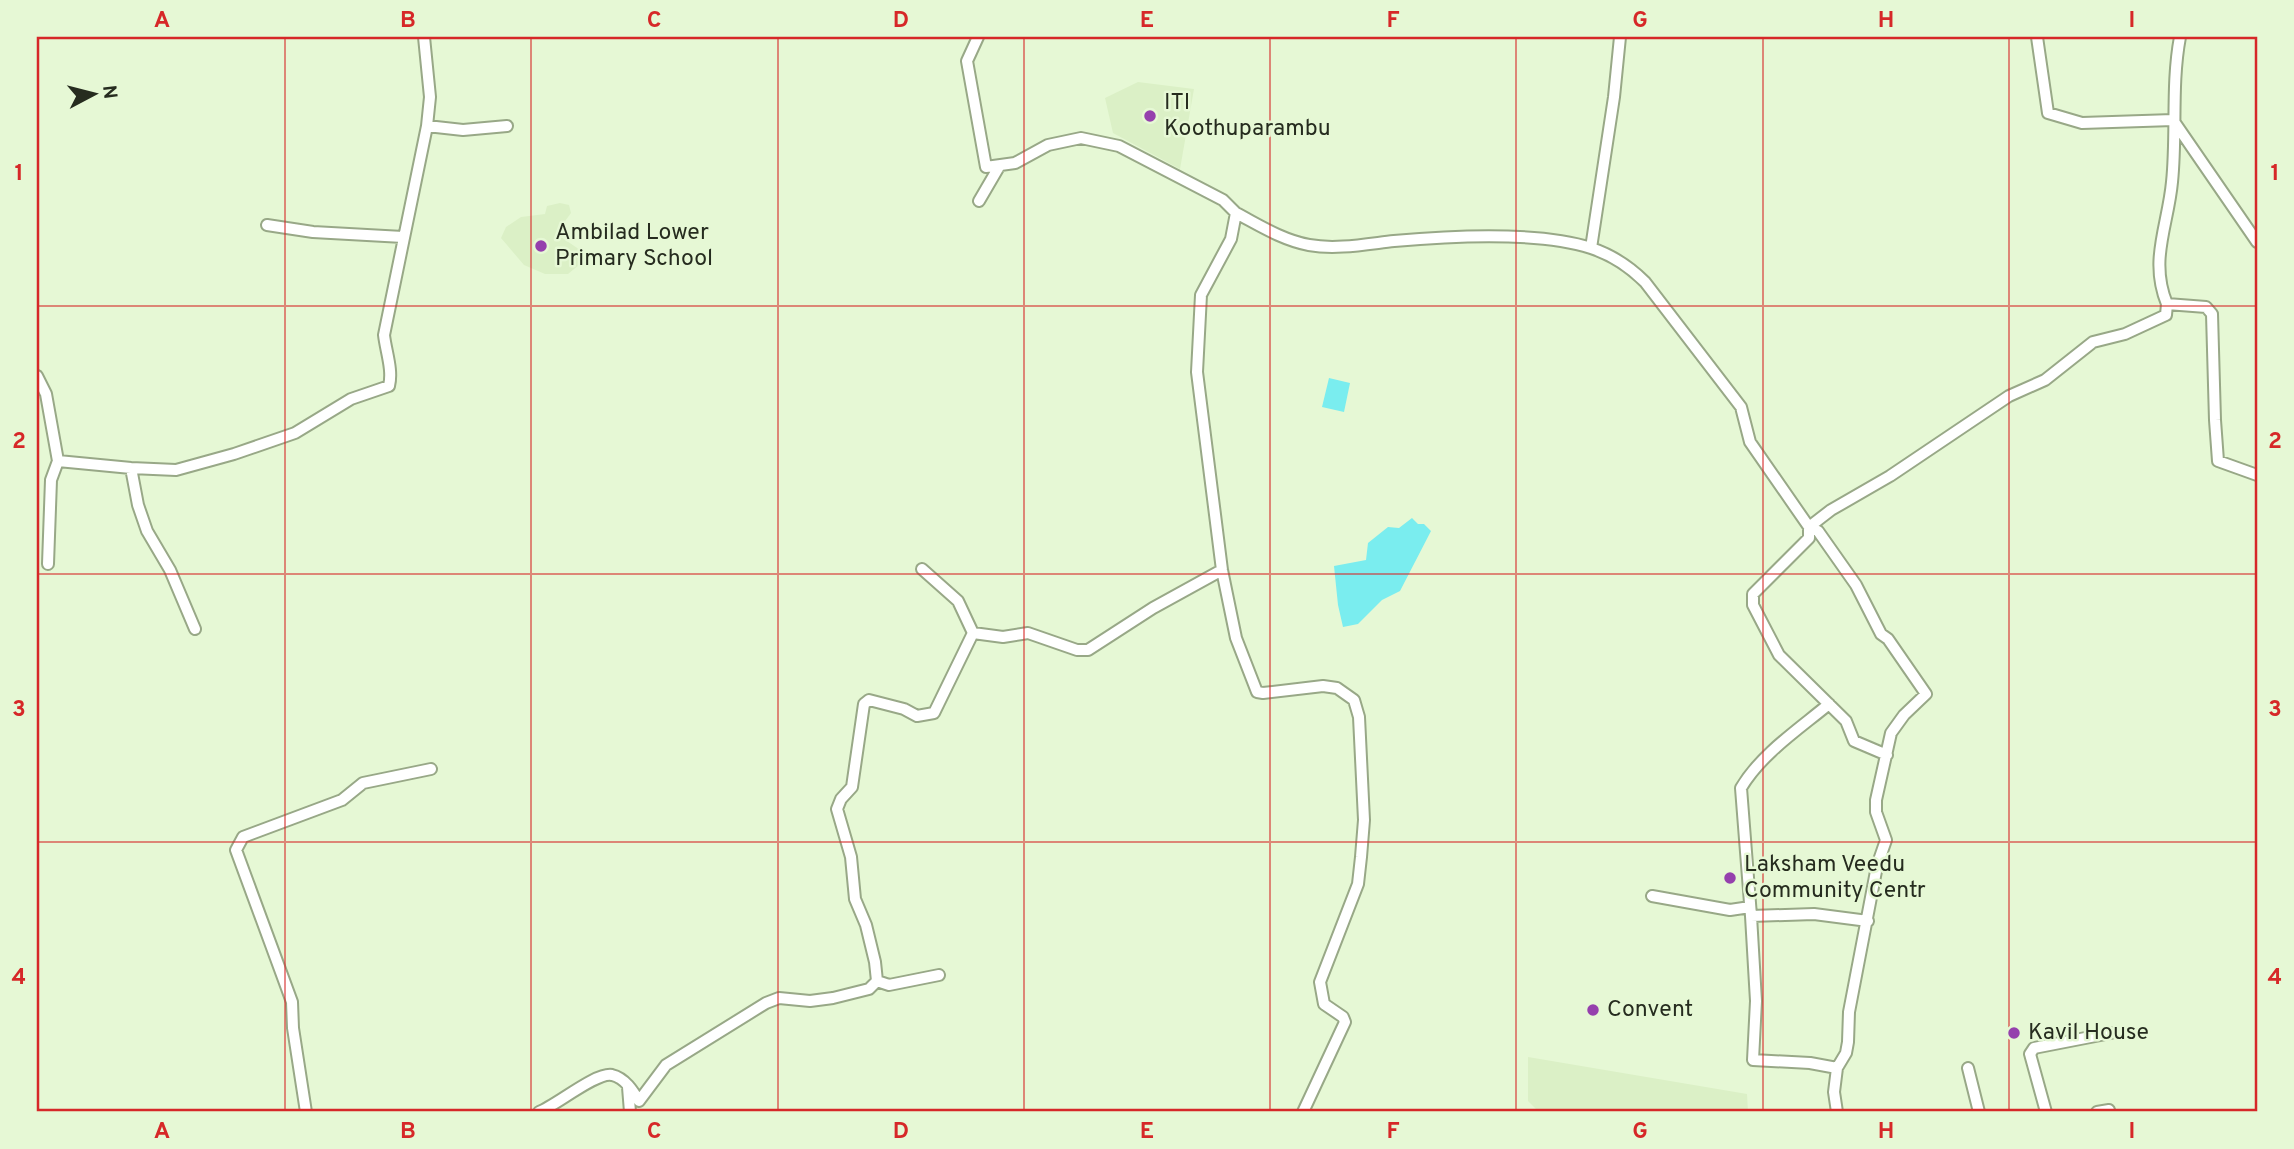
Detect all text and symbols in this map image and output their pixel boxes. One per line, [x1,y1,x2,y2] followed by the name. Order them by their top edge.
[154,7,170,36] text: A
[400,7,416,36] text: B
[647,7,661,36] text: C
[893,7,909,36] text: D
[1140,7,1154,36] text: E
[1386,7,1400,36] text: F
[1632,7,1648,36] text: G
[1878,7,1894,36] text: H
[2129,7,2135,36] text: I
[60,60,130,130] north arrow
[96,84,122,100] text: N
[1164,89,1331,144] place label: ITI Koothuparambu
[1142,108,1158,124] marker: ITI Koothuparambu
[14,160,24,189] text: 1
[2270,160,2280,189] text: 1
[555,219,713,274] place label: Ambilad Lower Primary School
[533,238,549,254] marker: Ambilad Lower Primary School
[12,428,26,457] text: 2
[2268,428,2282,457] text: 2
[12,696,26,725] text: 3
[2268,696,2282,725] text: 3
[1744,851,1926,906] place label: Laksham Veedu Community Centr
[1722,870,1738,886] marker: Laksham Veedu Community Centr
[12,964,26,993] text: 4
[2268,964,2282,993] text: 4
[1607,996,1693,1025] place label: Convent
[1585,1002,1601,1018] marker: Convent
[2028,1019,2149,1048] place label: Kavil House
[2006,1025,2022,1041] marker: Kavil House
[154,1118,170,1147] text: A
[400,1118,416,1147] text: B
[647,1118,661,1147] text: C
[893,1118,909,1147] text: D
[1140,1118,1154,1147] text: E
[1386,1118,1400,1147] text: F
[1632,1118,1648,1147] text: G
[1878,1118,1894,1147] text: H
[2129,1118,2135,1147] text: I

